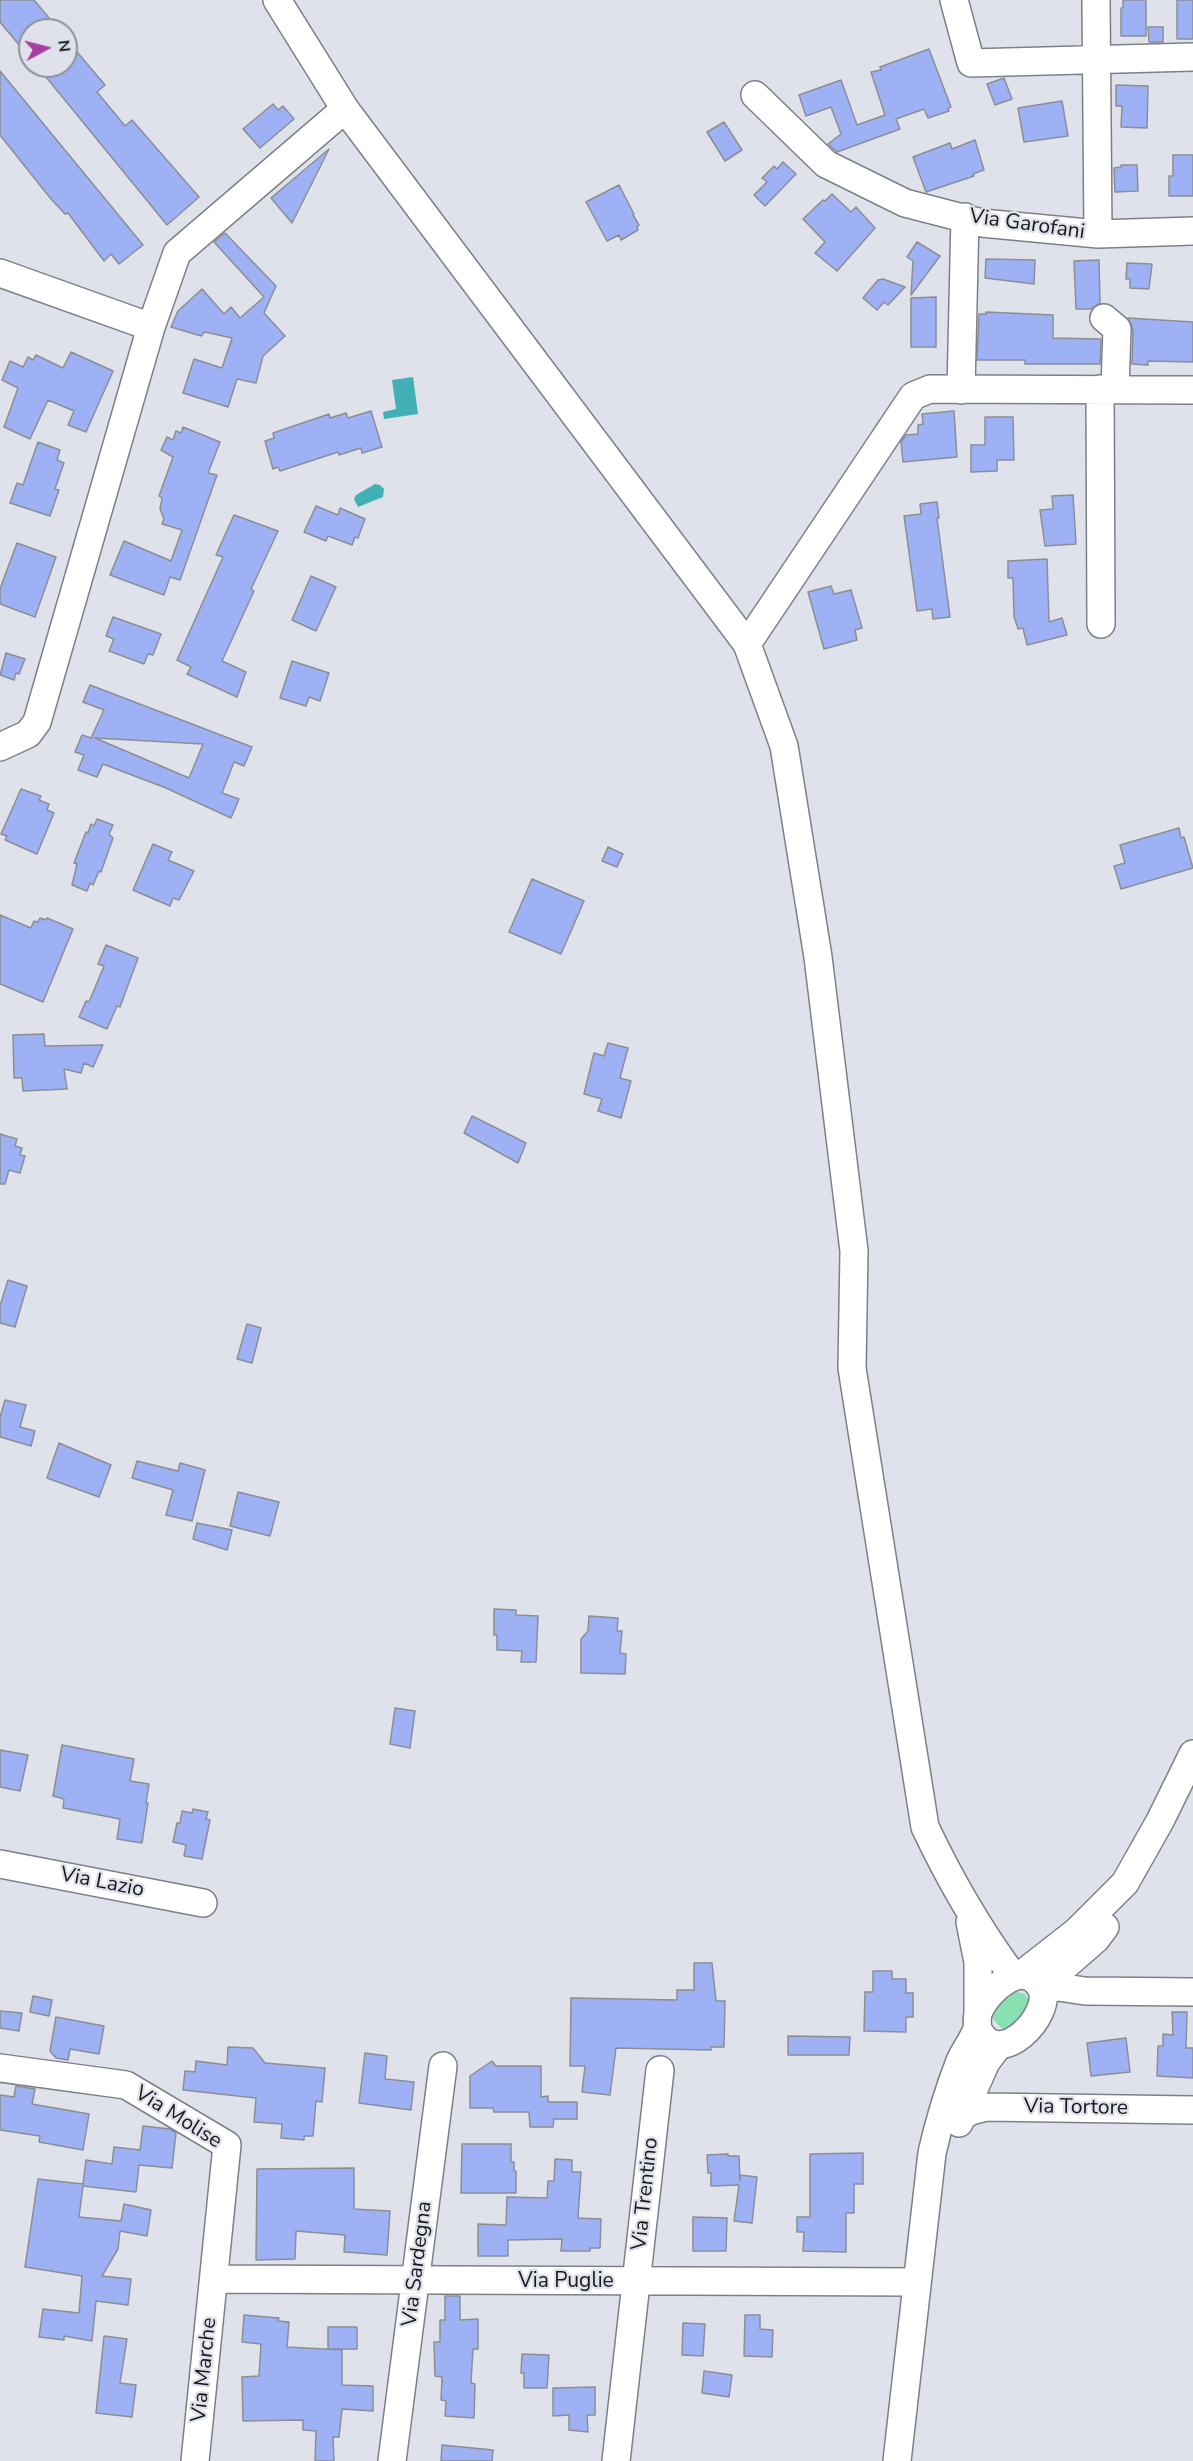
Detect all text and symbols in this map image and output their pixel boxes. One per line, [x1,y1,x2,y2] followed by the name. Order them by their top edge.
[18,18,78,78] north arrow
[52,39,76,53] text: N
[968,204,1086,246] street label: Via Garofani
[58,1863,146,1903] street label: Via Lazio
[130,2081,226,2155] street label: Via Molise
[1024,2094,1128,2122] street label: Via Tortore
[628,2136,664,2252] street label: Via Trentino
[398,2200,438,2328] street label: Via Sardegna
[518,2269,614,2295] street label: Via Puglie
[187,2316,223,2424] street label: Via Marche

